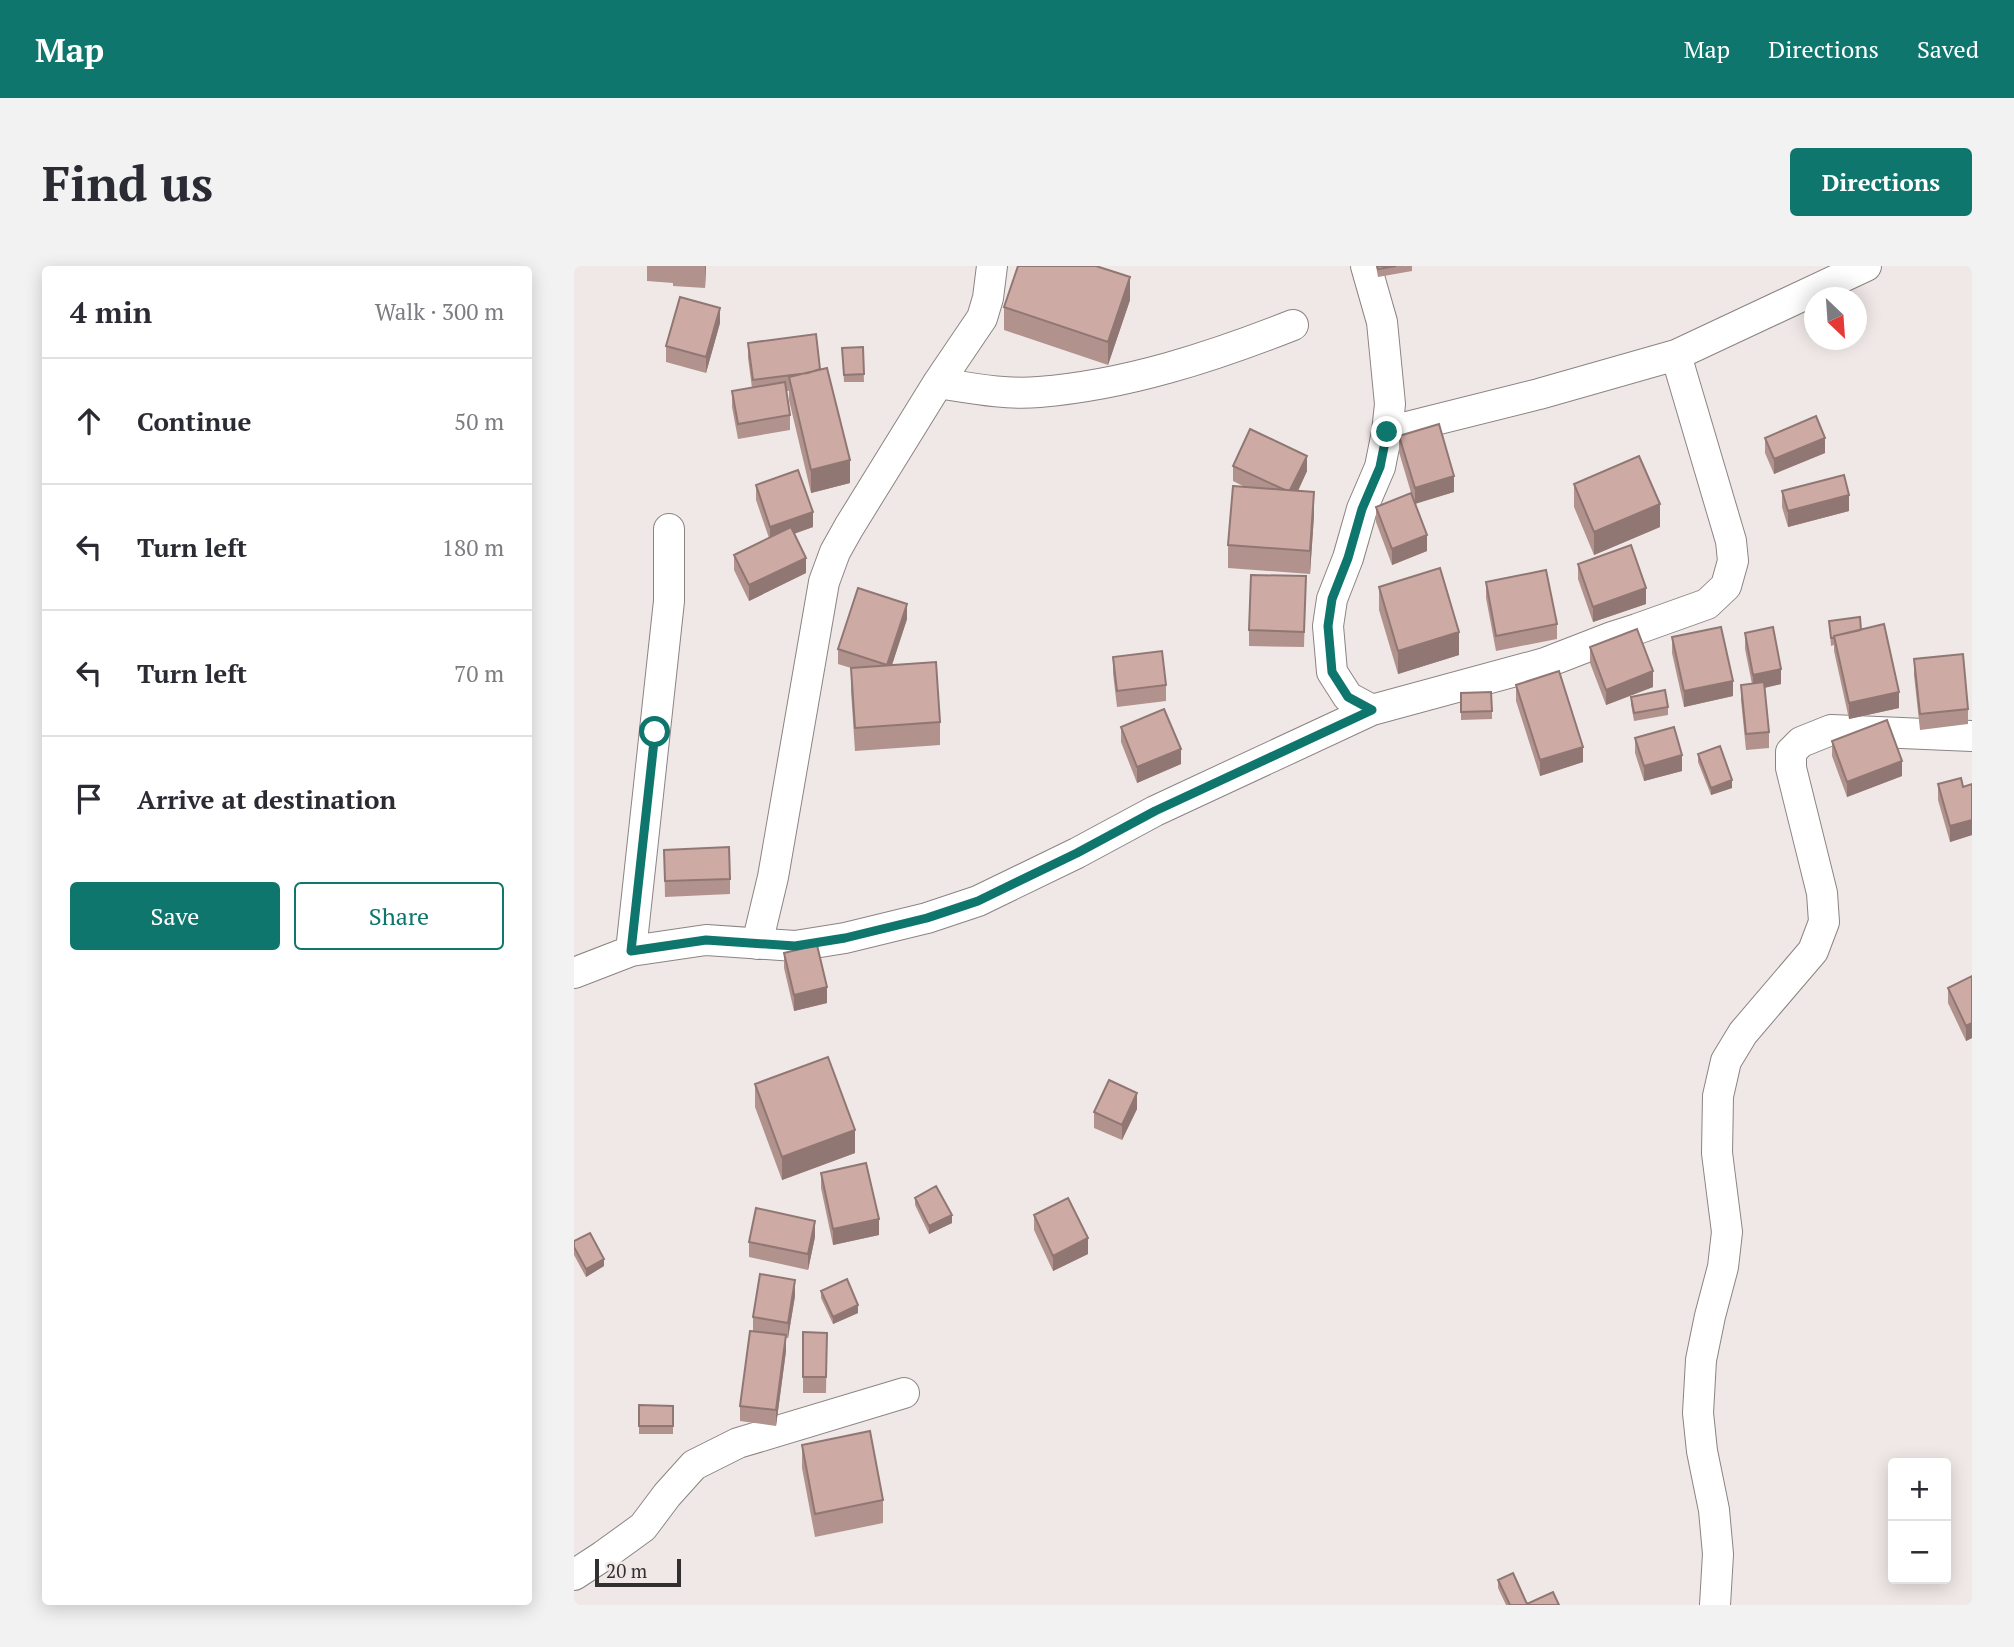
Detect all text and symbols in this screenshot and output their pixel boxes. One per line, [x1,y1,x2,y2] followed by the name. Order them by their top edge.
[35,28,104,71] text: Map
[1684,33,1730,65] text: Map
[1768,33,1879,65] text: Directions
[1917,33,1979,65] text: Saved
[1790,148,1972,216] button: Directions
[42,150,213,215] text: Find us
[1804,287,1867,350] north arrow
[70,292,152,332] text: 4 min
[375,296,504,327] text: Walk · 300 m
[70,402,108,440] icon: ahead
[137,404,251,438] text: Continue
[454,406,504,437] text: 50 m
[1371,416,1402,447] route end
[70,528,108,566] icon: left
[137,530,247,564] text: Turn left
[442,532,504,563] text: 180 m
[70,654,108,692] icon: left
[137,656,247,690] text: Turn left
[454,658,504,689] text: 70 m
[639,716,670,747] route start
[70,780,108,818] icon: arrive
[137,782,396,816] text: Arrive at destination
[70,882,280,950] button: Save
[294,882,504,950] button: Share
[1888,1458,1951,1584] map controls
[1888,1458,1951,1521] button: +
[1888,1521,1951,1584] button: −
[595,1556,681,1588] scale bar
[606,1558,647,1583] text: 20 m

